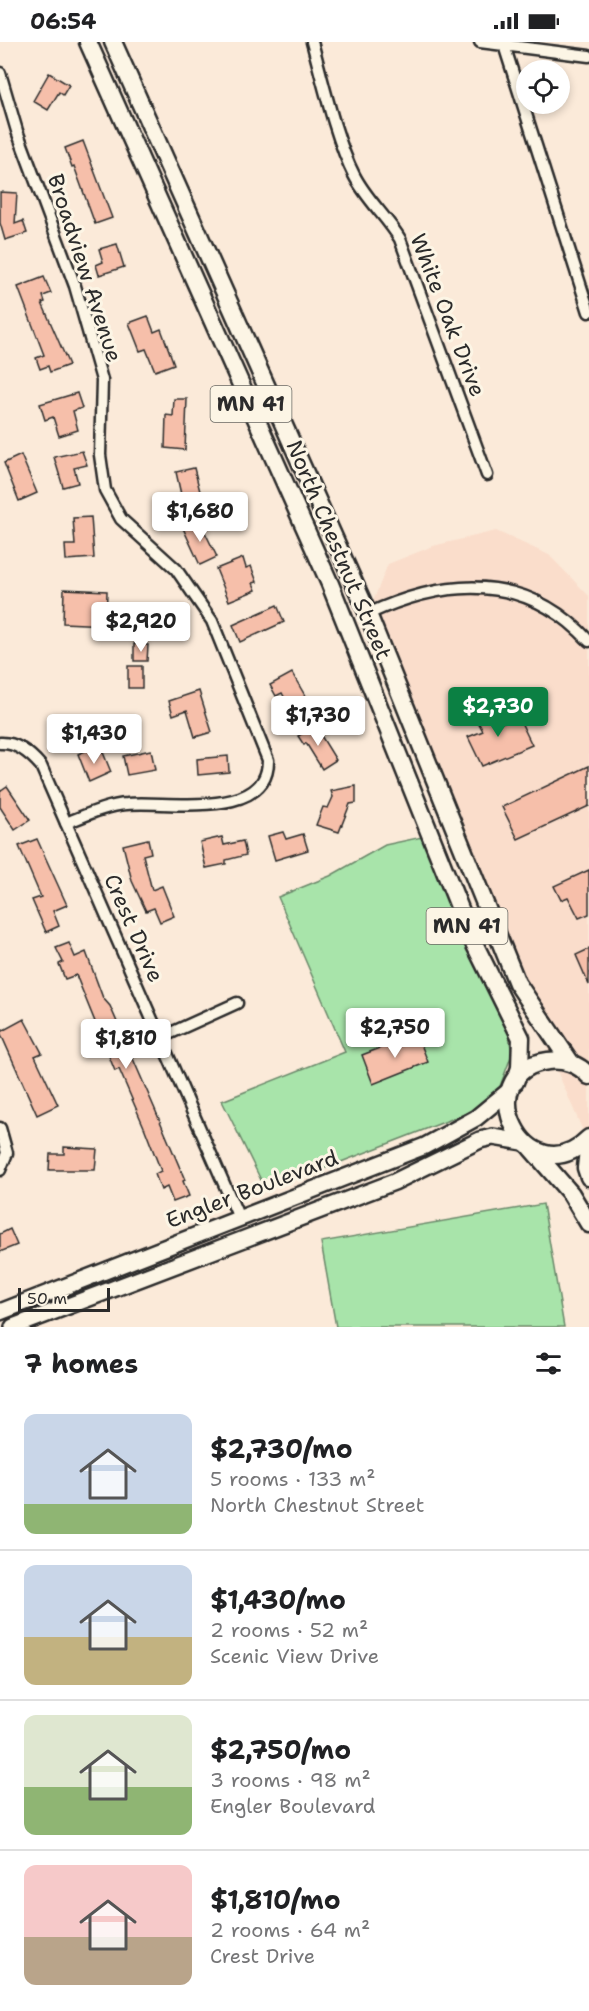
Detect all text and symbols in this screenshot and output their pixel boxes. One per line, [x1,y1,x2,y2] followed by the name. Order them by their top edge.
[30,7,96,36] text: 06:54
[516,60,570,114] map controls
[516,60,570,114] button: locate
[41,170,129,366] street label: Broadview Avenue
[404,229,492,401] street label: White Oak Drive
[210,386,292,422] road number: MN 41
[280,436,398,664] street label: North Chestnut Street
[151,492,249,543] pin: $1,680
[166,498,234,524] text: $1,680
[92,602,190,653] pin: $2,920
[105,608,177,634] text: $2,920
[449,687,547,738] pin: $2,730
[462,693,534,719] text: $2,730
[269,696,367,747] pin: $1,730
[285,702,351,728] text: $1,730
[45,714,143,765] pin: $1,430
[61,720,127,746] text: $1,430
[97,869,171,987] street label: Crest Drive
[426,908,508,944] road number: MN 41
[346,1008,444,1059] pin: $2,750
[360,1014,430,1040] text: $2,750
[77,1019,175,1070] pin: $1,810
[95,1025,157,1051] text: $1,810
[162,1143,342,1235] street label: Engler Boulevard
[18,1285,110,1312] scale bar
[27,1288,67,1309] text: 50 m
[24,1346,138,1381] text: 7 homes
[532,1347,565,1380] icon: filters
[210,1431,353,1466] text: $2,730/mo
[72,1438,144,1510] icon: home
[210,1466,375,1492] text: 5 rooms · 133 m²
[210,1492,425,1518] text: North Chestnut Street
[210,1582,346,1617] text: $1,430/mo
[72,1589,144,1661] icon: home
[210,1617,368,1643] text: 2 rooms · 52 m²
[210,1643,379,1669] text: Scenic View Drive
[210,1732,351,1767] text: $2,750/mo
[72,1739,144,1811] icon: home
[210,1767,371,1793] text: 3 rooms · 98 m²
[210,1793,375,1819] text: Engler Boulevard
[210,1882,341,1917] text: $1,810/mo
[72,1889,144,1961] icon: home
[210,1917,370,1943] text: 2 rooms · 64 m²
[210,1943,315,1969] text: Crest Drive

